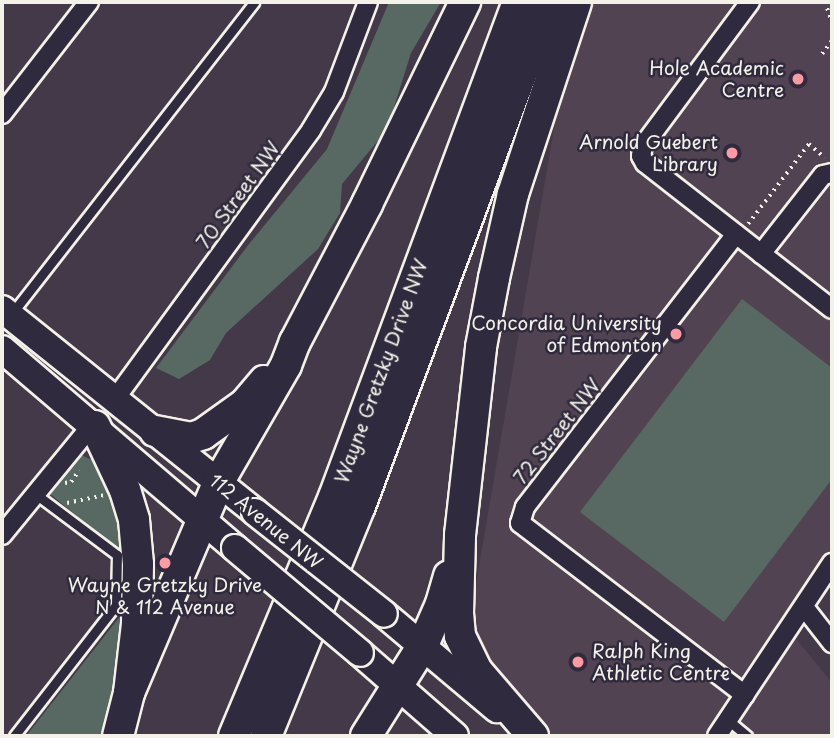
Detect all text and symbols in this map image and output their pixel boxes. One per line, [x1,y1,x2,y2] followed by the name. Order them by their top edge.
[648,57,784,101] place label: Hole Academic Centre
[790,71,806,87] marker: Hole Academic Centre
[578,131,718,175] place label: Arnold Guebert Library
[191,137,285,253] street label: 70 Street NW
[724,145,740,161] marker: Arnold Guebert Library
[329,254,433,488] street label: Wayne Gretzky Drive NW
[470,312,662,356] place label: Concordia University of Edmonton
[668,326,684,342] marker: Concordia University of Edmonton
[509,374,605,488] street label: 72 Street NW
[204,468,328,574] street label: 112 Avenue NW
[157,555,173,571] marker: Wayne Gretzky Drive N & 112 Avenue
[65,574,265,618] place label: Wayne Gretzky Drive N & 112 Avenue
[592,640,730,684] place label: Ralph King Athletic Centre
[570,654,586,670] marker: Ralph King Athletic Centre

